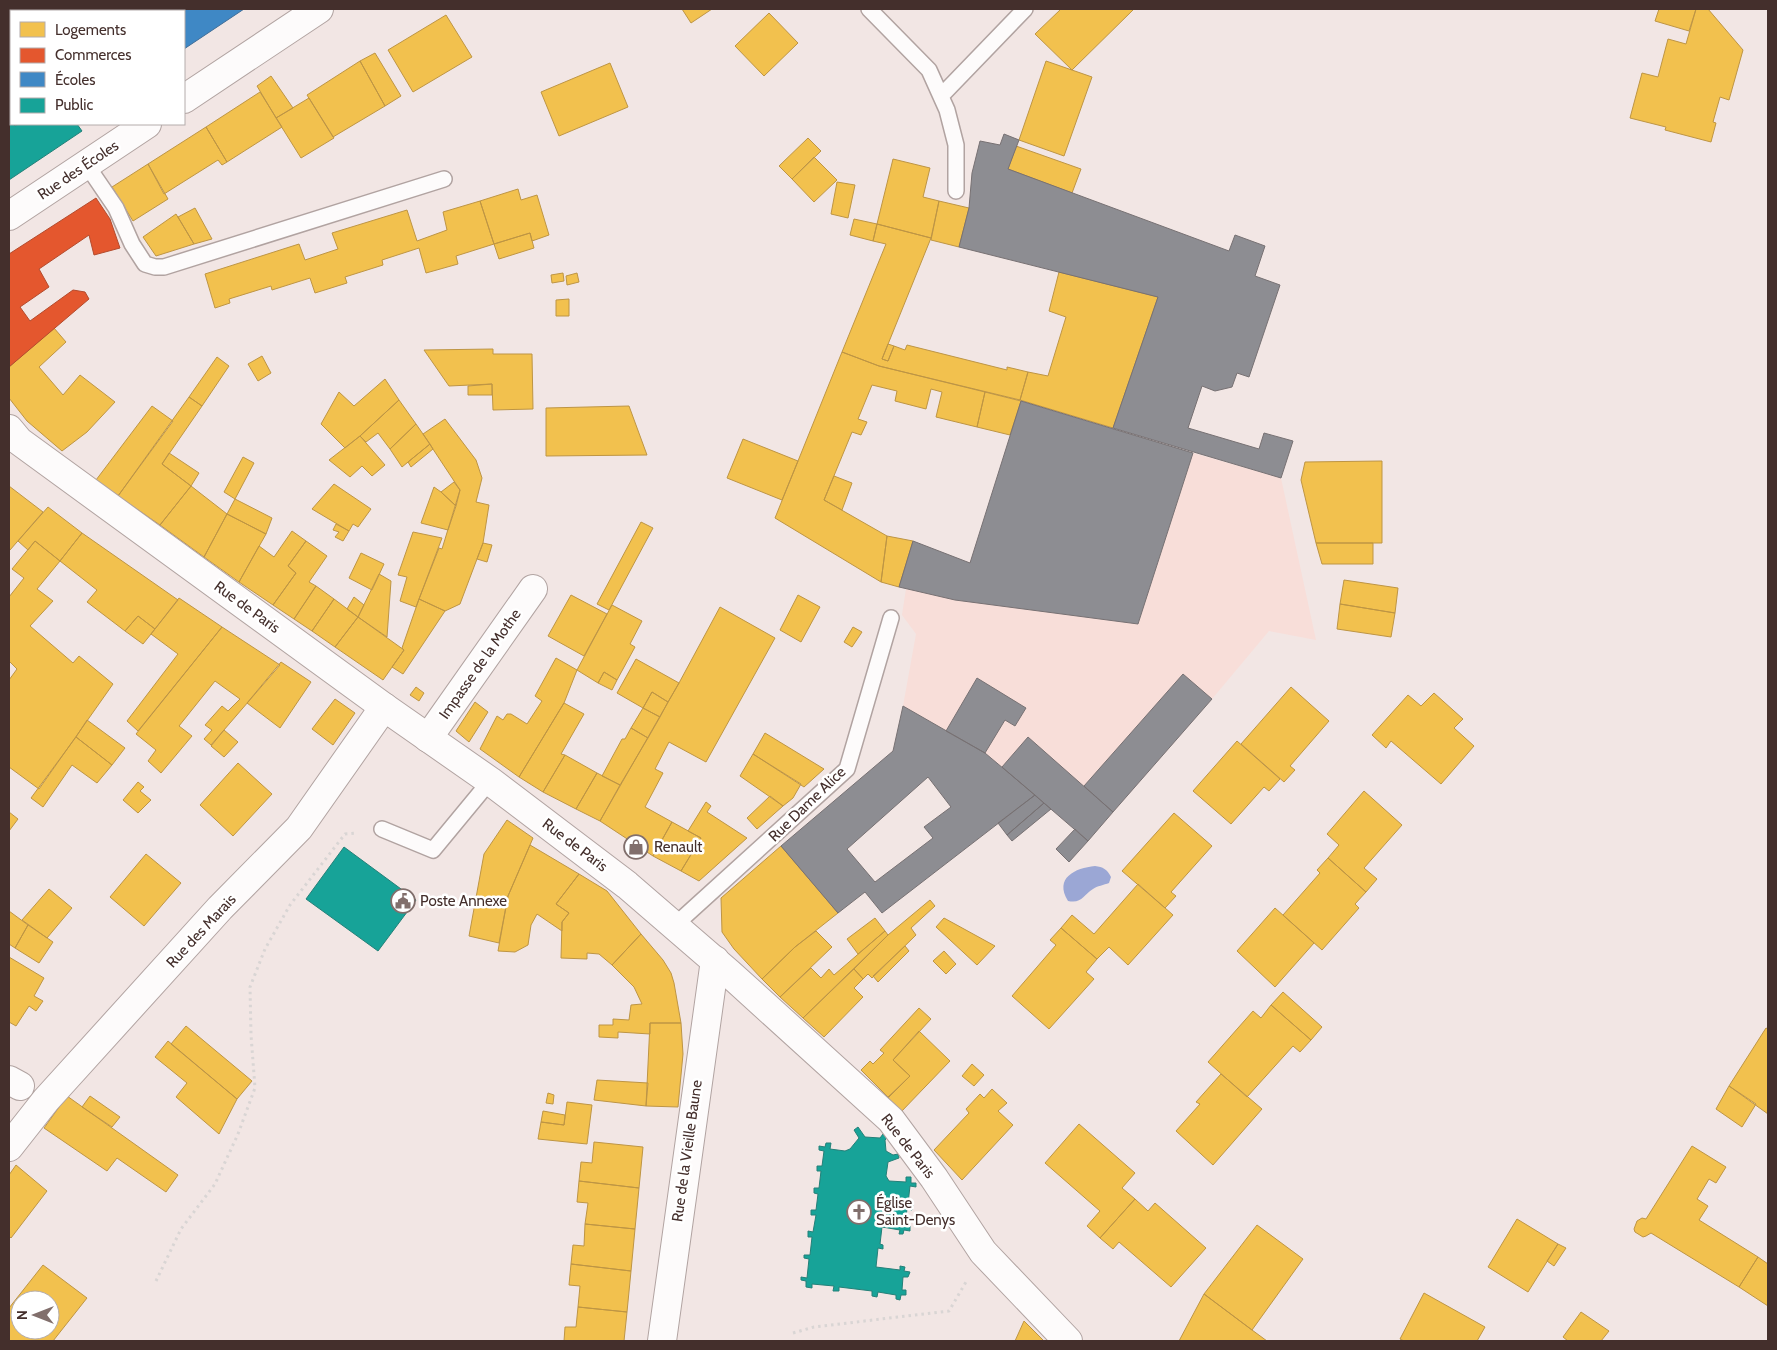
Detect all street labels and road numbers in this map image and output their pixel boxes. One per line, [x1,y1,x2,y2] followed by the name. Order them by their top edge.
[34,135,122,204] street label: Rue des Écoles
[211,577,283,637] street label: Rue de Paris
[435,605,525,723] street label: Impasse de la Mothe
[765,762,850,845] street label: Rue Dame Alice
[539,815,611,875] street label: Rue de Paris
[162,891,240,971] street label: Rue des Marais
[668,1078,706,1223] street label: Rue de la Vieille Baune
[877,1110,939,1182] street label: Rue de Paris

